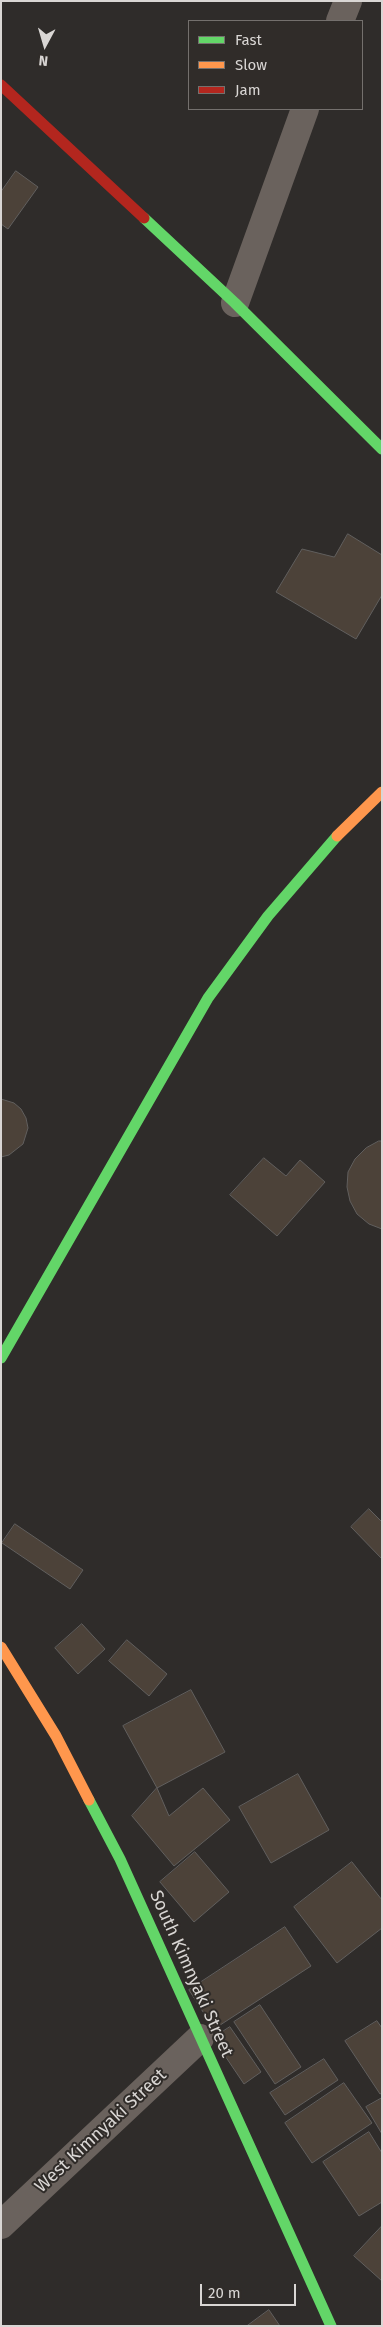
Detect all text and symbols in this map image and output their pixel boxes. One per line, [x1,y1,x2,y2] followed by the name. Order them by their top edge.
[20,20,70,70] north arrow
[188,20,363,110] legend
[235,31,262,49] text: Fast
[38,51,49,69] text: N
[235,56,267,74] text: Slow
[235,81,261,99] text: Jam
[144,1887,238,2061] street label: South Kimnyaki Street
[31,2064,171,2198] street label: West Kimnyaki Street
[203,2274,299,2306] scale bar
[208,2284,241,2302] text: 20 m

